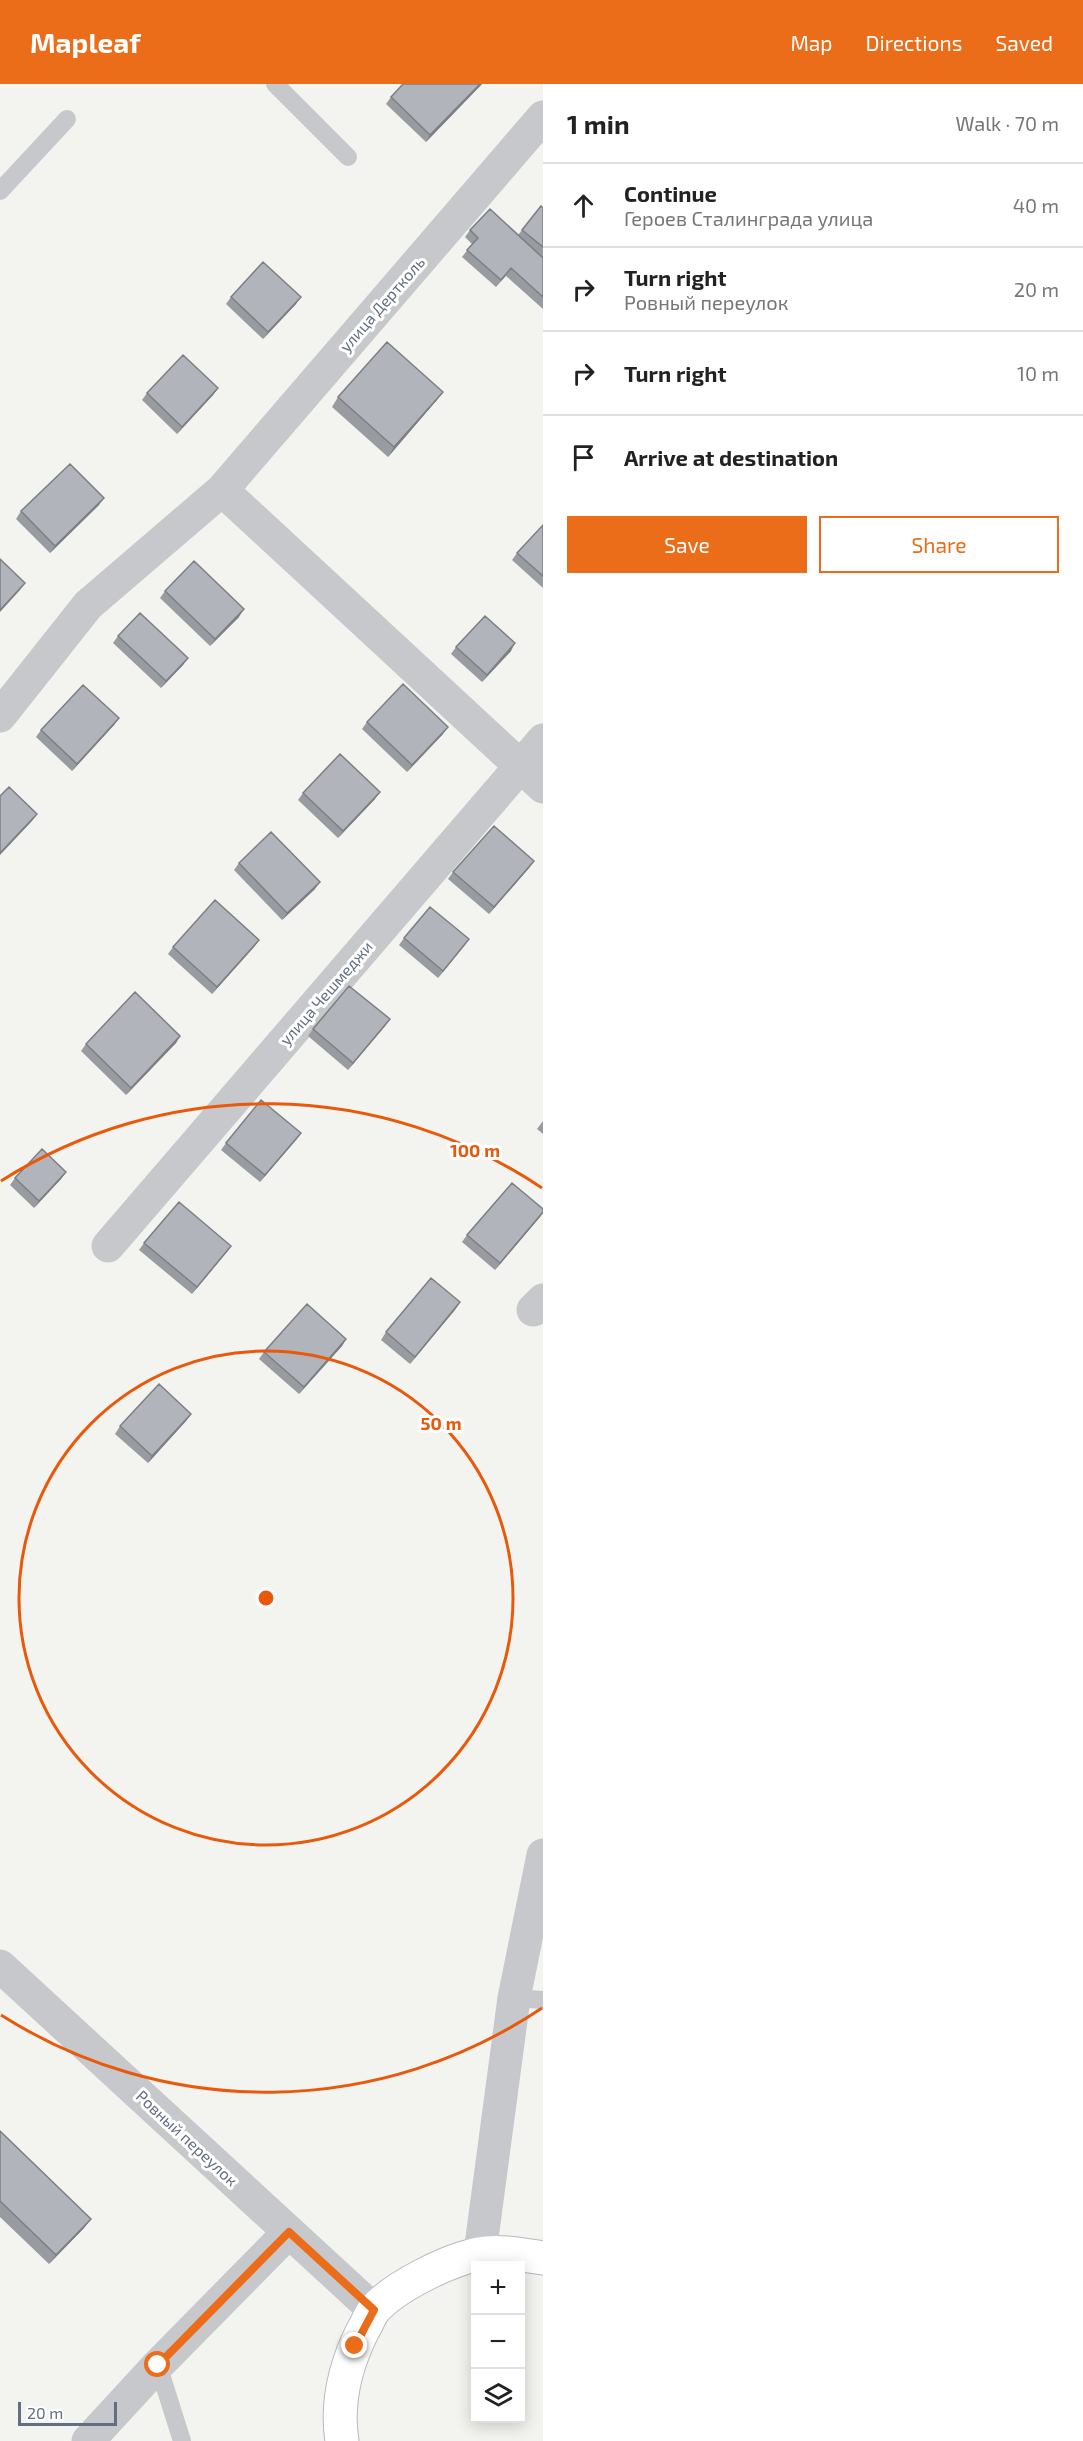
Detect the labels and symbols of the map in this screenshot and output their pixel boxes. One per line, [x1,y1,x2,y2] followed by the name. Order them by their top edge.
[335,252,429,356] street label: улица Дертколь
[275,937,377,1049] street label: улица Чешмеджи
[450,1139,500,1161] text: 100 m
[420,1412,462,1434] text: 50 m
[256,1588,276,1608] centre of rings
[132,2086,242,2190] street label: Ровный переулок
[341,2332,367,2358] route end
[144,2351,170,2377] route start
[18,2399,117,2426] scale bar

